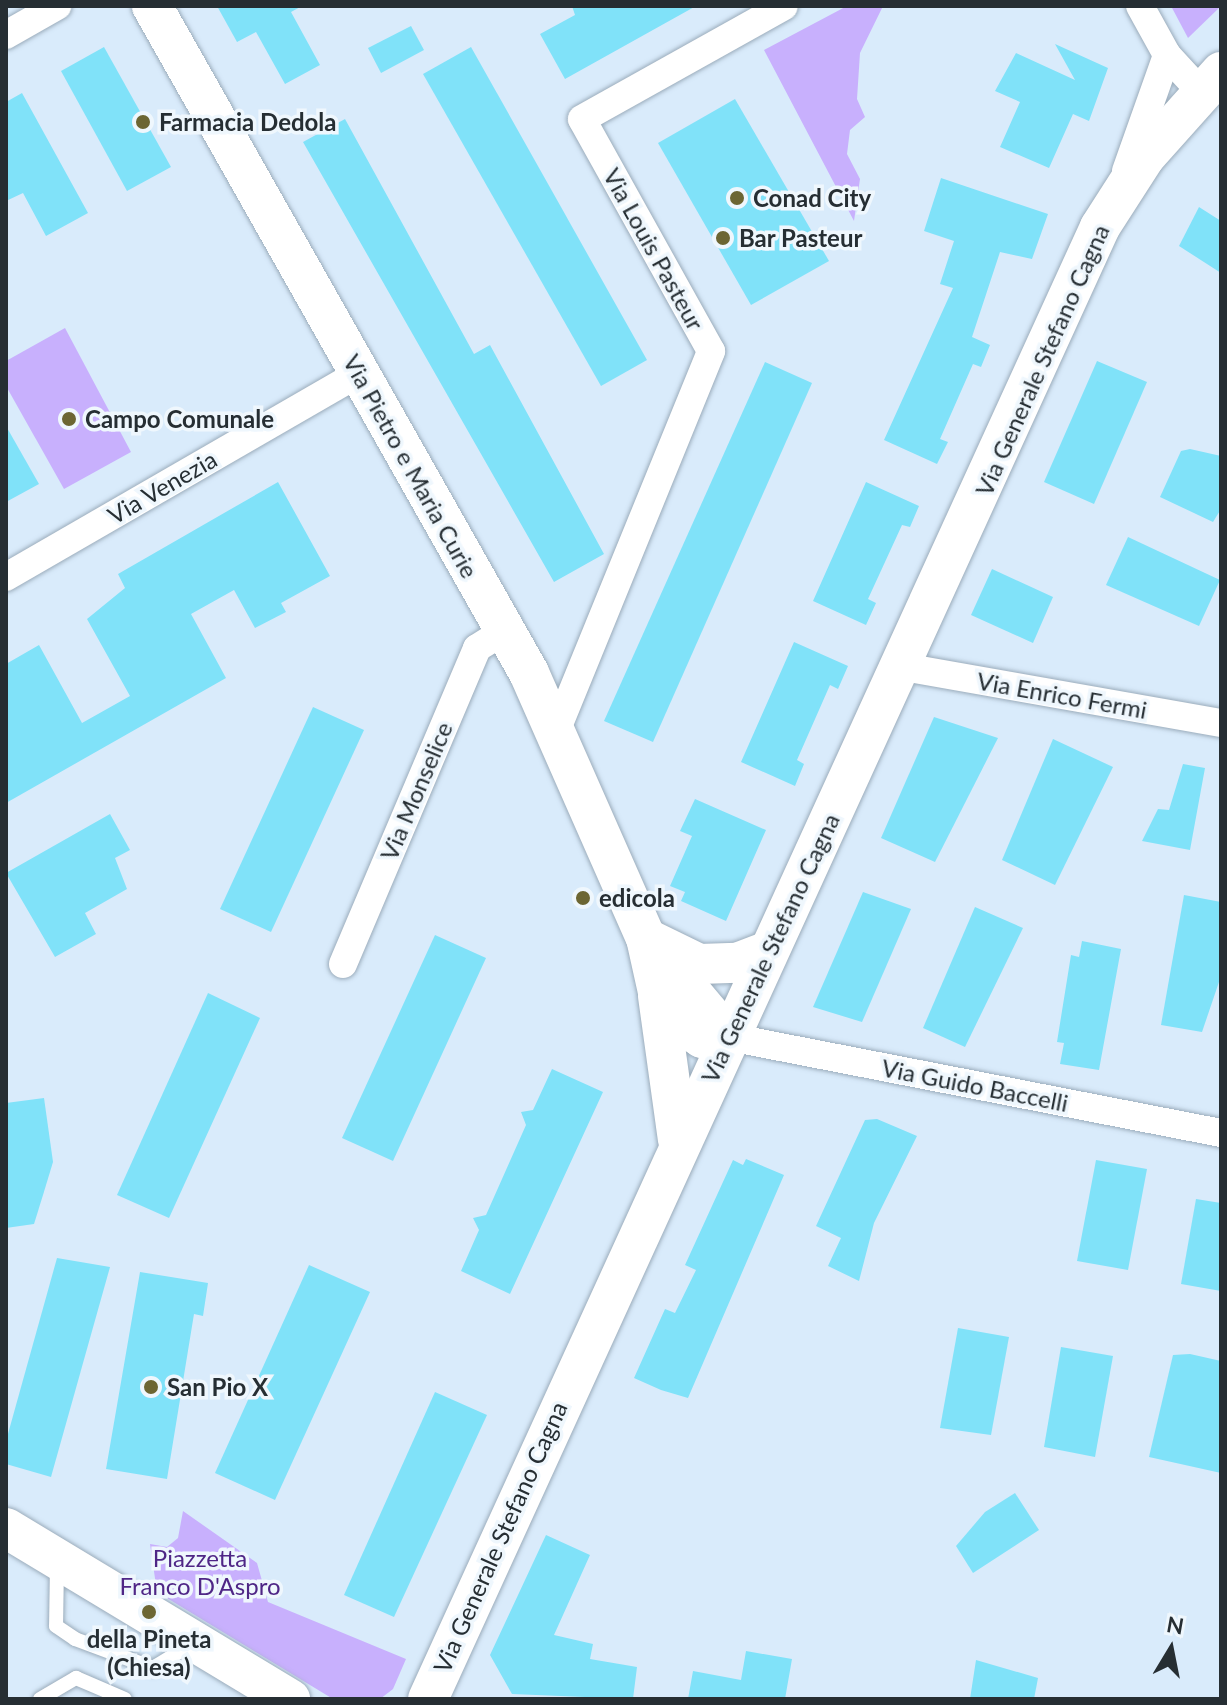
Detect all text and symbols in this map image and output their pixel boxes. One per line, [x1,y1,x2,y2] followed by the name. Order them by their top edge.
[159,108,337,136] place label: Farmacia Dedola
[134,113,152,131] marker: Farmacia Dedola
[598,163,710,335] street label: Via Louis Pasteur
[753,184,871,212] place label: Conad City
[728,189,746,207] marker: Conad City
[969,220,1115,500] street label: Via Generale Stefano Cagna
[739,224,863,252] place label: Bar Pasteur
[714,229,732,247] marker: Bar Pasteur
[338,349,484,583] street label: Via Pietro e Maria Curie
[85,405,274,433] place label: Campo Comunale
[60,410,78,428] marker: Campo Comunale
[102,444,222,530] street label: Via Venezia
[975,666,1149,724] street label: Via Enrico Fermi
[374,718,458,864] street label: Via Monselice
[695,809,845,1087] street label: Via Generale Stefano Cagna
[599,884,675,912] place label: edicola
[574,889,592,907] marker: edicola
[879,1053,1071,1117] street label: Via Guido Baccelli
[167,1373,268,1401] place label: San Pio X
[142,1378,160,1396] marker: San Pio X
[427,1397,573,1677] street label: Via Generale Stefano Cagna
[119,1544,281,1600] park label: Piazzetta Franco D'Aspro
[140,1603,158,1621] marker: della Pineta (Chiesa)
[1131,1609,1211,1689] north arrow
[1165,1610,1186,1640] text: N
[87,1625,211,1681] place label: della Pineta (Chiesa)

